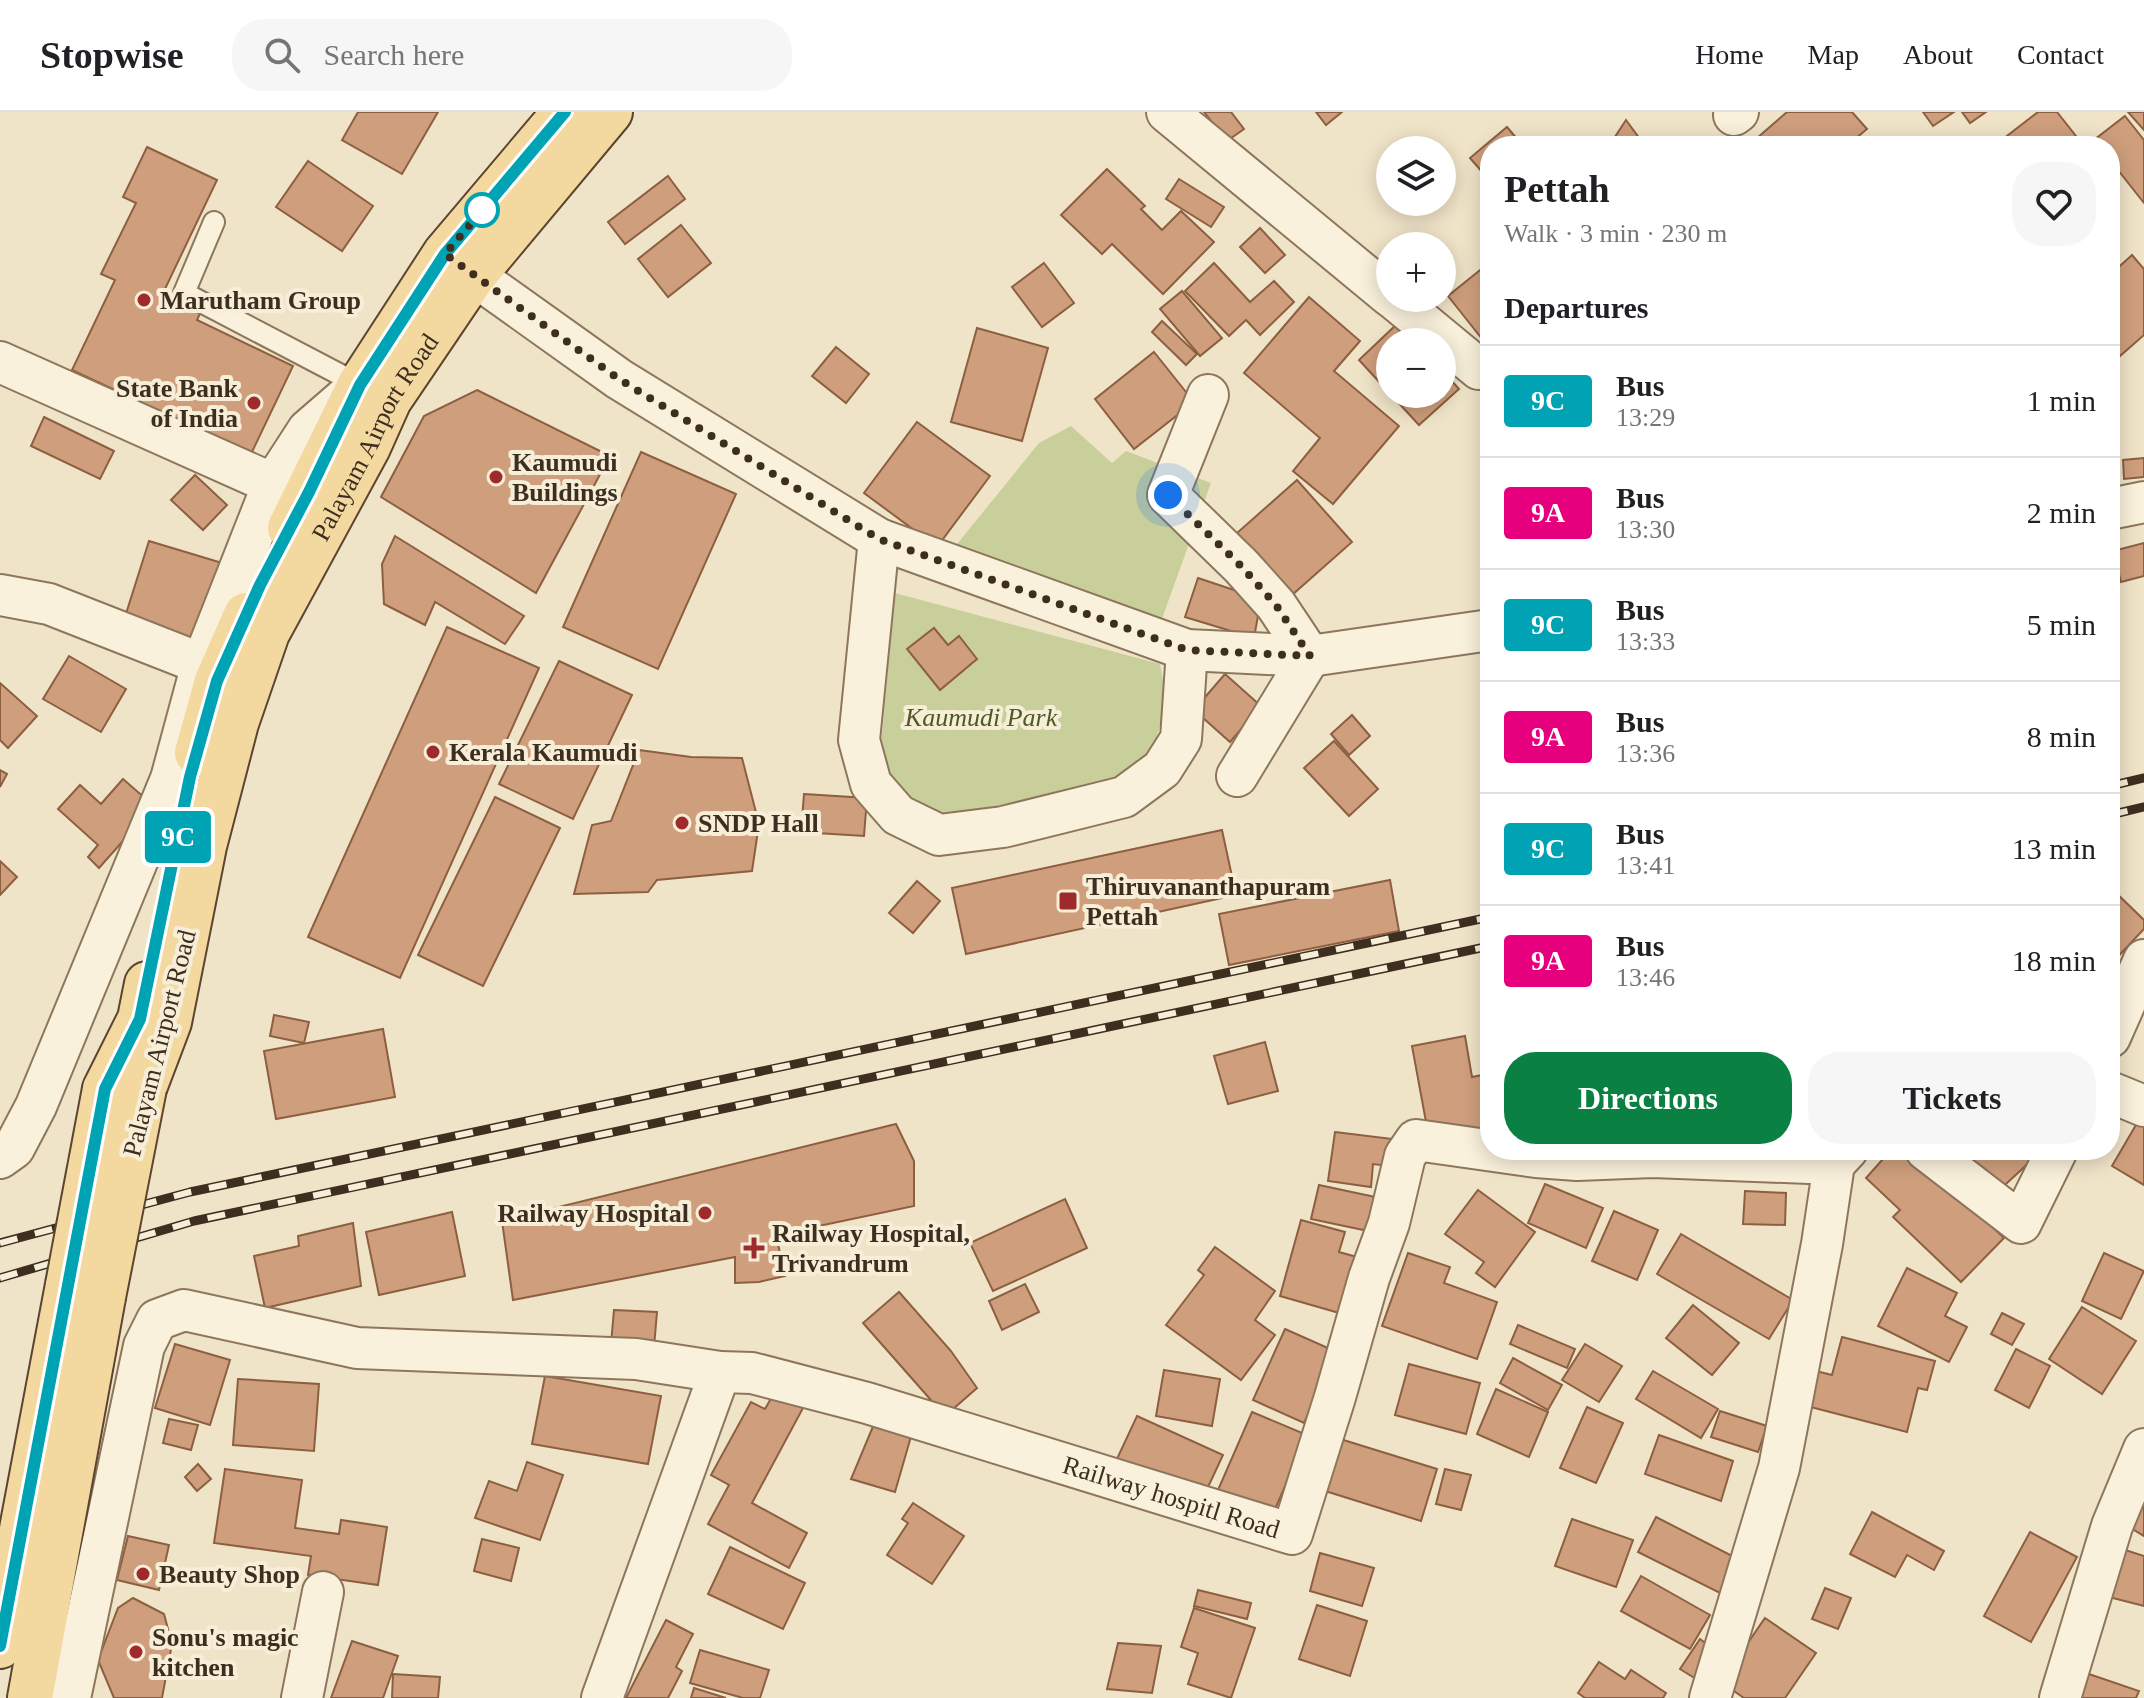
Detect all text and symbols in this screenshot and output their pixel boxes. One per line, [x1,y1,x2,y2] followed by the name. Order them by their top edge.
[232,19,792,91] search box
[260,33,304,77] icon: search
[40,34,184,76] text: Stopwise
[324,38,464,71] text: Search here
[1695,39,1764,70] text: Home
[1808,39,1859,70] text: Map
[1903,39,1973,70] text: About
[2017,39,2104,70] text: Contact
[1376,136,1456,408] map controls
[1376,136,1456,216] button: layers
[2012,162,2096,246] button: heart
[1504,168,1610,210] text: Pettah
[465,193,499,227] unlabelled marker
[1504,219,1727,248] text: Walk · 3 min · 230 m
[1376,232,1456,312] button: +
[160,286,361,315] place label: Marutham Group
[135,291,153,309] marker: Marutham Group
[1504,291,1648,324] text: Departures
[306,328,445,546] street label: Palayam Airport Road
[1376,328,1456,408] button: −
[1616,369,1664,402] text: Bus
[116,374,239,433] place label: State Bank of India
[2027,384,2096,417] text: 1 min
[1531,385,1565,416] text: 9C
[245,394,263,412] marker: State Bank of India
[1616,403,1675,432] text: 13:29
[512,448,618,507] place label: Kaumudi Buildings
[487,468,505,486] marker: Kaumudi Buildings
[1148,475,1188,515] your location
[1616,481,1664,514] text: Bus
[2027,496,2096,529] text: 2 min
[1531,497,1565,528] text: 9A
[1616,515,1675,544] text: 13:30
[1616,593,1664,626] text: Bus
[2027,608,2096,641] text: 5 min
[1531,609,1565,640] text: 9C
[1616,627,1675,656] text: 13:33
[904,703,1058,732] park label: Kaumudi Park
[1616,705,1664,738] text: Bus
[2027,720,2096,753] text: 8 min
[1531,721,1565,752] text: 9A
[449,738,638,767] place label: Kerala Kaumudi
[1616,739,1675,768] text: 13:36
[424,743,442,761] marker: Kerala Kaumudi
[698,809,819,838] place label: SNDP Hall
[142,811,214,863] line badge: 9C
[673,814,691,832] marker: SNDP Hall
[1616,817,1664,850] text: Bus
[161,821,195,852] text: 9C
[2012,832,2096,865] text: 13 min
[1531,833,1565,864] text: 9C
[1616,851,1675,880] text: 13:41
[1086,872,1331,931] place label: Thiruvananthapuram Pettah
[1057,890,1079,912] marker: Thiruvananthapuram Pettah
[117,927,202,1159] street label: Palayam Airport Road
[1616,929,1664,962] text: Bus
[2012,944,2096,977] text: 18 min
[1531,945,1565,976] text: 9A
[1616,963,1675,992] text: 13:46
[1504,1052,1792,1144] button: Directions
[1808,1052,2096,1144] button: Tickets
[498,1199,689,1228] place label: Railway Hospital
[696,1204,714,1222] marker: Railway Hospital
[772,1219,970,1278] place label: Railway Hospital, Trivandrum
[743,1237,765,1259] marker: Railway Hospital, Trivandrum
[1059,1450,1283,1544] street label: Railway hospitl Road
[159,1560,300,1589] place label: Beauty Shop
[134,1565,152,1583] marker: Beauty Shop
[152,1623,299,1682] place label: Sonu's magic kitchen
[127,1643,145,1661] marker: Sonu's magic kitchen

